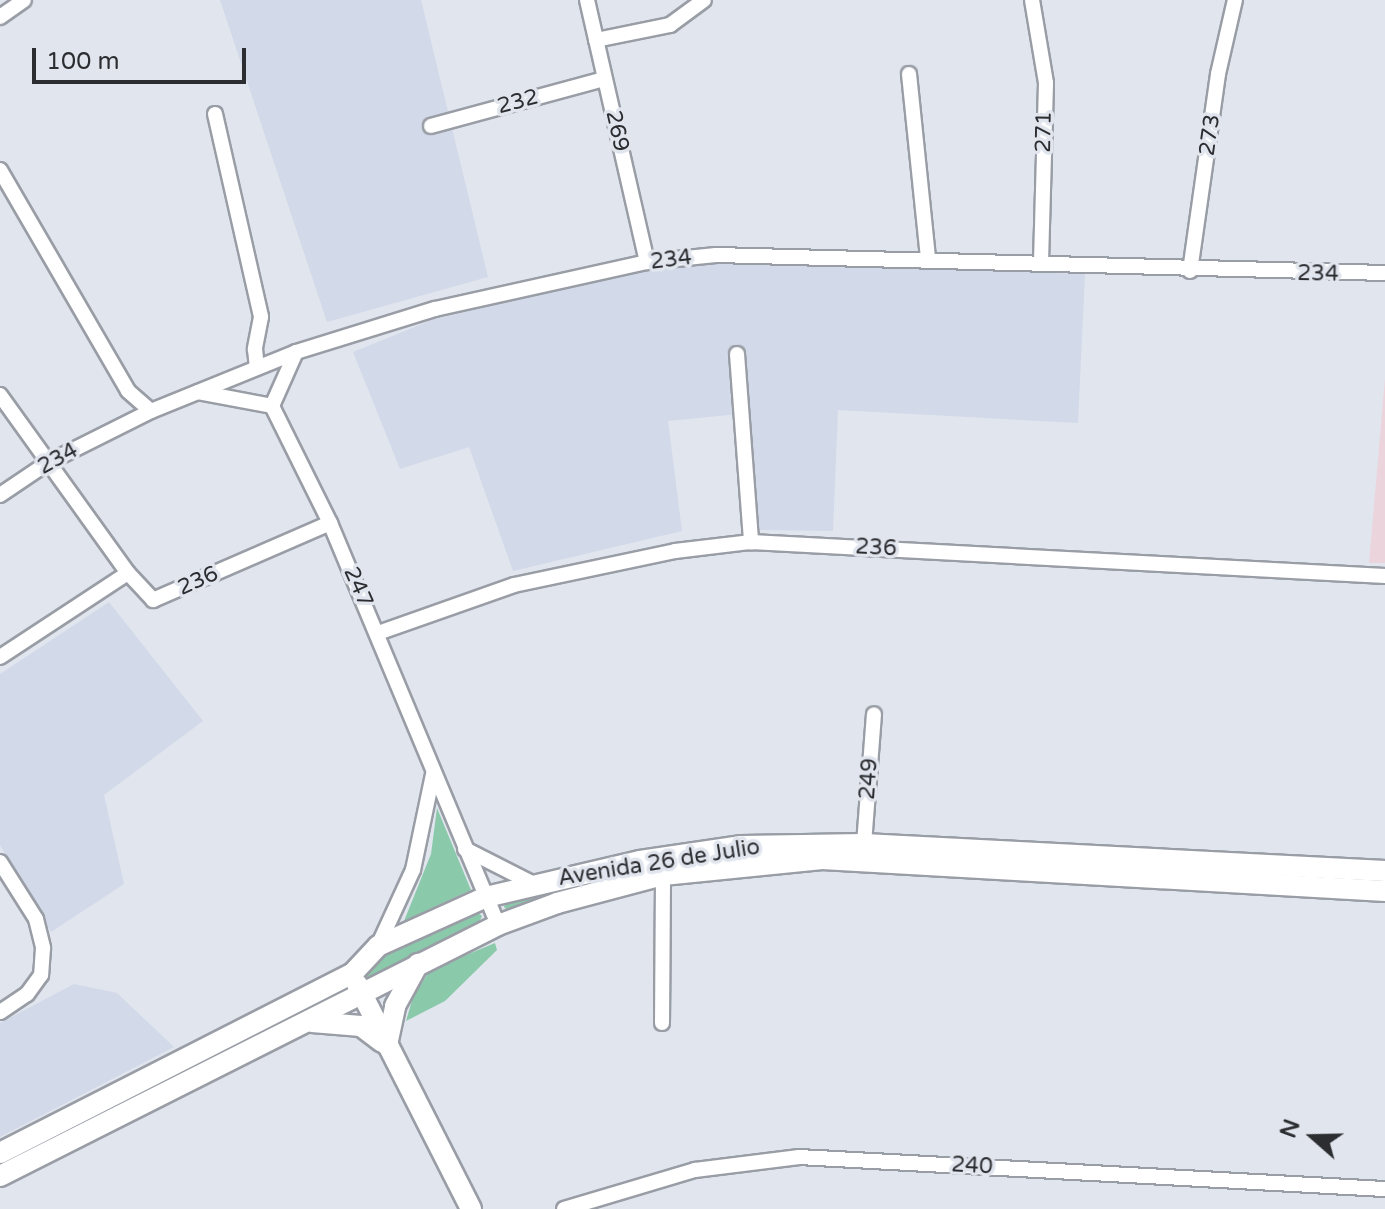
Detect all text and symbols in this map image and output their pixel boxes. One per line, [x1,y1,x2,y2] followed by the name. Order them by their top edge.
[36,32,250,82] scale bar
[46,47,120,76] text: 100 m
[495,84,541,120] street label: 232
[599,108,635,154] street label: 269
[1030,111,1058,153] street label: 271
[1194,113,1226,157] street label: 273
[649,244,693,276] street label: 234
[1297,260,1339,288] street label: 234
[33,437,83,481] street label: 234
[855,534,897,562] street label: 236
[174,561,222,601] street label: 236
[338,563,378,611] street label: 247
[854,757,884,801] street label: 249
[556,834,762,892] street label: Avenida 26 de Julio
[1273,1097,1353,1177] north arrow
[1275,1116,1306,1142] text: N
[951,1152,993,1180] street label: 240

